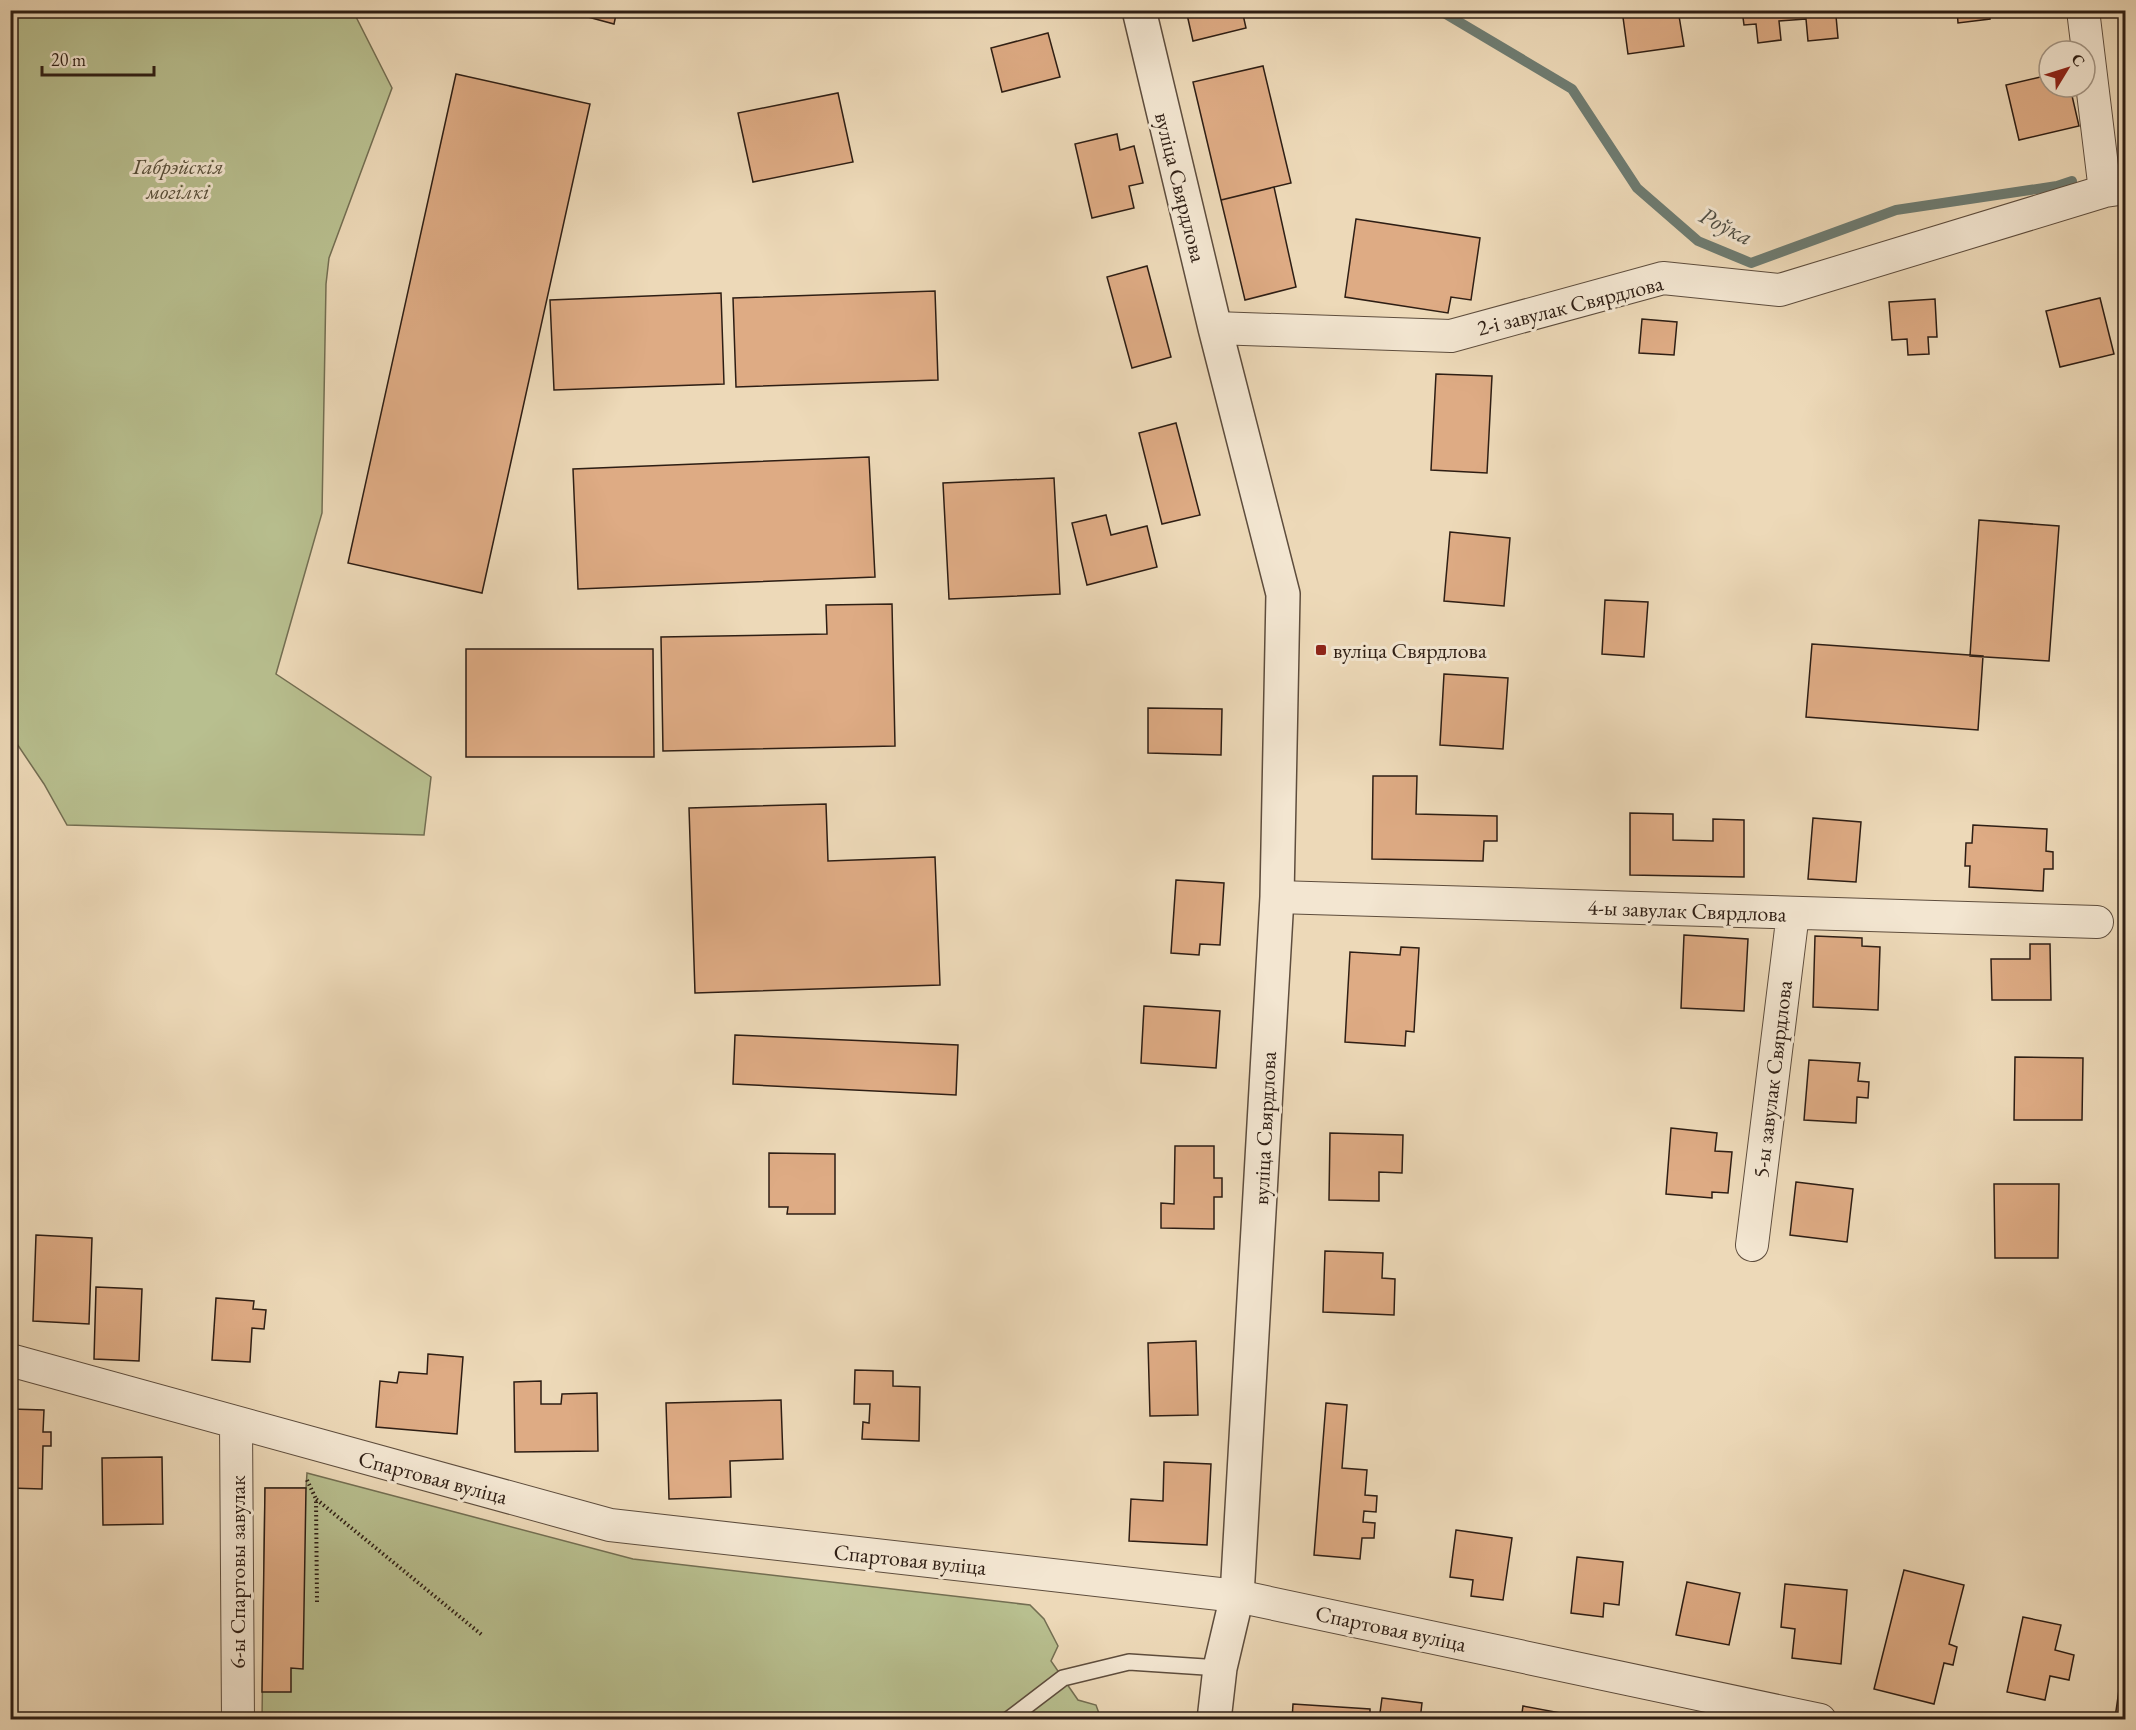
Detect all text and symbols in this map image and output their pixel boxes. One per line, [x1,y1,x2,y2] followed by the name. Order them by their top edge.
[42,39,154,77] scale bar
[2037,39,2097,99] north arrow
[51,48,86,71] text: 20 m
[2067,49,2090,71] text: С
[1148,109,1213,265] street label: вуліца Свярдлова
[132,152,223,206] park label: Габрэйскія могілкі
[1694,199,1758,252] water label: Роўка
[1474,268,1667,343] street label: 2-і завулак Свярдлова
[1333,636,1487,665] place label: вуліца Свярдлова
[1314,643,1328,657] marker: вуліца Свярдлова
[1587,893,1787,928] street label: 4-ы завулак Свярдлова
[1746,978,1799,1180] street label: 5-ы завулак Свярдлова
[1246,1050,1283,1206] street label: вуліца Свярдлова
[355,1444,511,1511] street label: Спартовая вуліца
[223,1475,252,1669] street label: 6-ы Спартовы завулак
[832,1537,988,1582] street label: Спартовая вуліца
[1313,1598,1469,1659] street label: Спартовая вуліца

